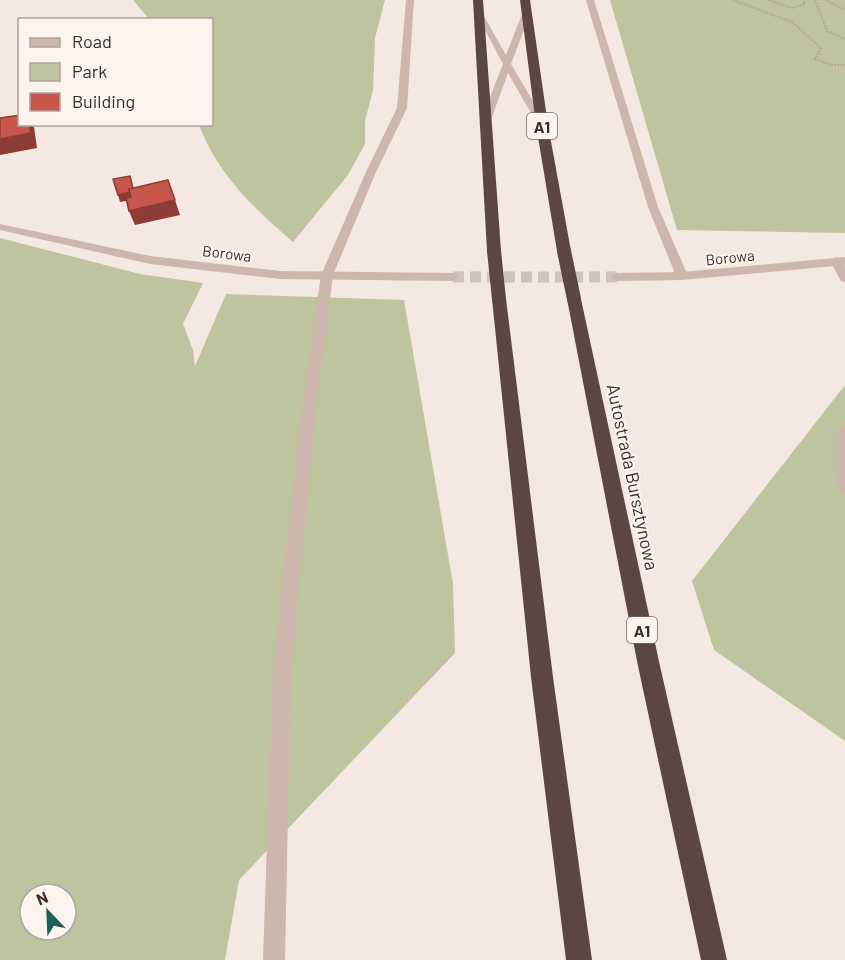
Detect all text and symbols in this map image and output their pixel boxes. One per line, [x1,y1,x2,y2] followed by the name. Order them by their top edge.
[18,18,213,126] legend
[72,30,112,52] text: Road
[72,60,107,82] text: Park
[72,90,135,112] text: Building
[527,113,557,139] road number: A1
[202,241,252,265] street label: Borowa
[705,245,755,269] street label: Borowa
[602,382,664,572] street label: Autostrada Bursztynowa
[627,617,657,643] road number: A1
[18,882,78,942] north arrow
[33,887,51,909] text: N

